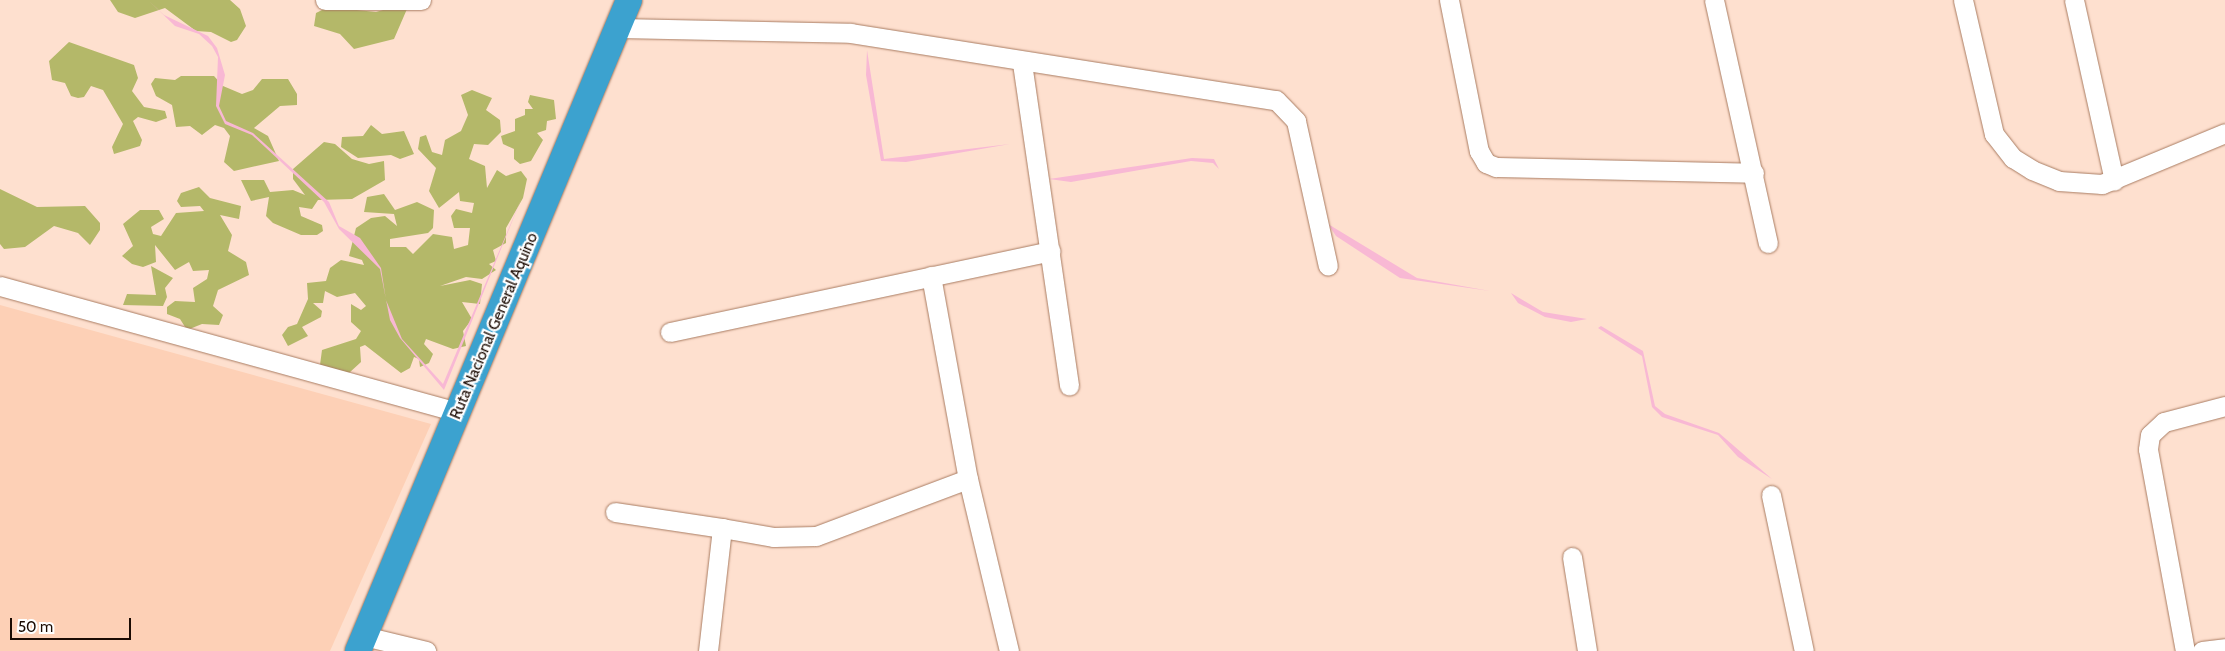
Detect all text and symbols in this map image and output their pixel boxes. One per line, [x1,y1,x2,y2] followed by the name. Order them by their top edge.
[446,230,542,422] street label: Ruta Nacional General Aquino
[12,608,134,640] scale bar
[18,618,53,636] text: 50 m

